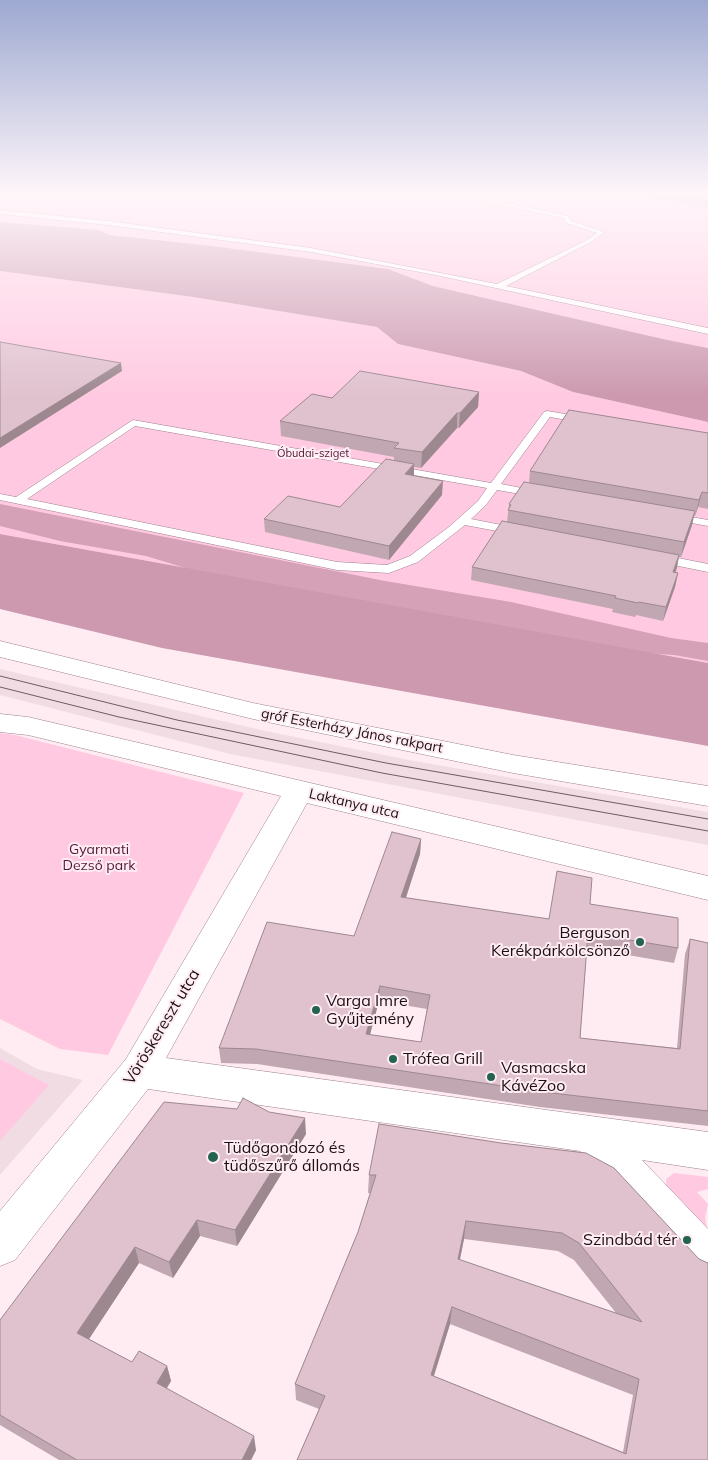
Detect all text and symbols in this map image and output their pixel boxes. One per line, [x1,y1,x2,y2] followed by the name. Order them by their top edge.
[277,447,349,461] park label: Óbudai-sziget
[260,705,444,757] street label: gróf Esterházy János rakpart
[307,785,401,823] street label: Laktanya utca
[63,842,135,874] park label: Gyarmati Dezső park
[491,923,630,961] place label: Berguson Kerékpárkölcsönző
[634,936,646,948] marker: Berguson Kerékpárkölcsönző
[120,966,204,1088] street label: Vöröskereszt utca
[326,991,414,1029] place label: Varga Imre Gyűjtemény
[310,1004,322,1016] marker: Varga Imre Gyűjtemény
[403,1049,483,1069] place label: Trófea Grill
[387,1053,399,1065] marker: Trófea Grill
[501,1058,586,1096] place label: Vasmacska KávéZoo
[485,1071,497,1083] marker: Vasmacska KávéZoo
[224,1138,360,1176] place label: Tüdőgondozó és tüdőszűrő állomás
[206,1150,220,1164] marker: Tüdőgondozó és tüdőszűrő állomás
[583,1230,677,1250] place label: Szindbád tér
[681,1234,693,1246] marker: Szindbád tér

